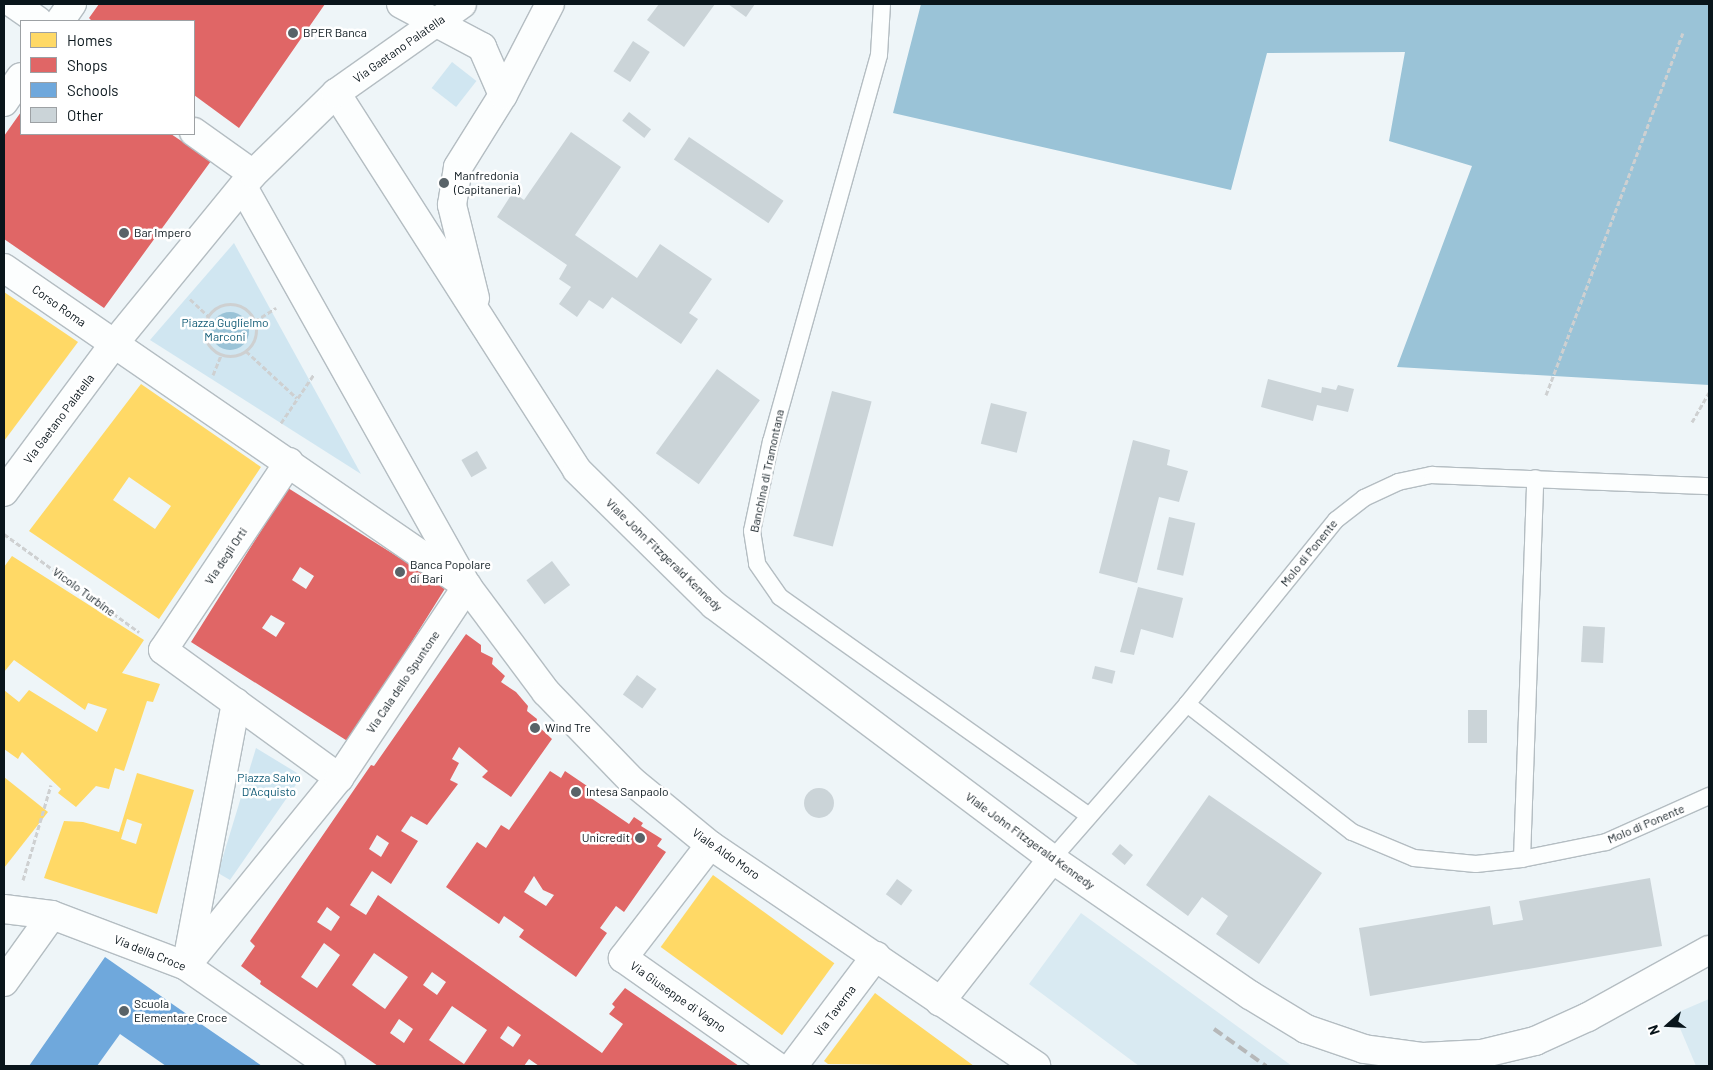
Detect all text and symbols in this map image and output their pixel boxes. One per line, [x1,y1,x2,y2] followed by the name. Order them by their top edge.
[350,12,448,86] street label: Via Gaetano Palatella
[20,20,195,135] legend
[303,26,367,40] place label: BPER Banca
[287,27,299,39] marker: BPER Banca
[67,31,112,49] text: Homes
[67,56,107,74] text: Shops
[67,81,119,99] text: Schools
[67,106,103,124] text: Other
[454,169,520,197] place label: Manfredonia (Capitaneria)
[438,177,450,189] marker: Manfredonia (Capitaneria)
[134,226,191,240] place label: Bar Impero
[118,227,130,239] marker: Bar Impero
[29,282,89,330] street label: Corso Roma
[181,316,269,344] park label: Piazza Guglielmo Marconi
[21,371,97,467] street label: Via Gaetano Palatella
[747,408,787,534] street label: Banchina di Tramontana
[603,496,725,614] street label: Viale John Fitzgerald Kennedy
[1278,517,1340,589] street label: Molo di Ponente
[202,525,250,587] street label: Via degli Orti
[410,558,491,586] place label: Banca Popolare di Bari
[50,564,118,620] street label: Vicolo Turbine
[394,566,406,578] marker: Banca Popolare di Bari
[363,628,443,736] street label: Via Cala dello Spuntone
[545,721,591,735] place label: Wind Tre
[529,722,541,734] marker: Wind Tre
[237,771,301,799] park label: Piazza Salvo D'Acquisto
[586,785,669,799] place label: Intesa Sanpaolo
[570,786,582,798] marker: Intesa Sanpaolo
[963,789,1097,893] street label: Viale John Fitzgerald Kennedy
[1605,801,1687,847] street label: Molo di Ponente
[689,825,763,883] street label: Viale Aldo Moro
[582,831,630,845] place label: Unicredit
[634,832,646,844] marker: Unicredit
[112,932,188,974] street label: Via della Croce
[627,959,729,1035] street label: Via Giuseppe di Vagno
[811,983,859,1039] street label: Via Taverna
[134,997,227,1025] place label: Scuola Elementare Croce
[1643,1000,1693,1050] north arrow
[118,1005,130,1017] marker: Scuola Elementare Croce
[1644,1023,1663,1037] text: N

